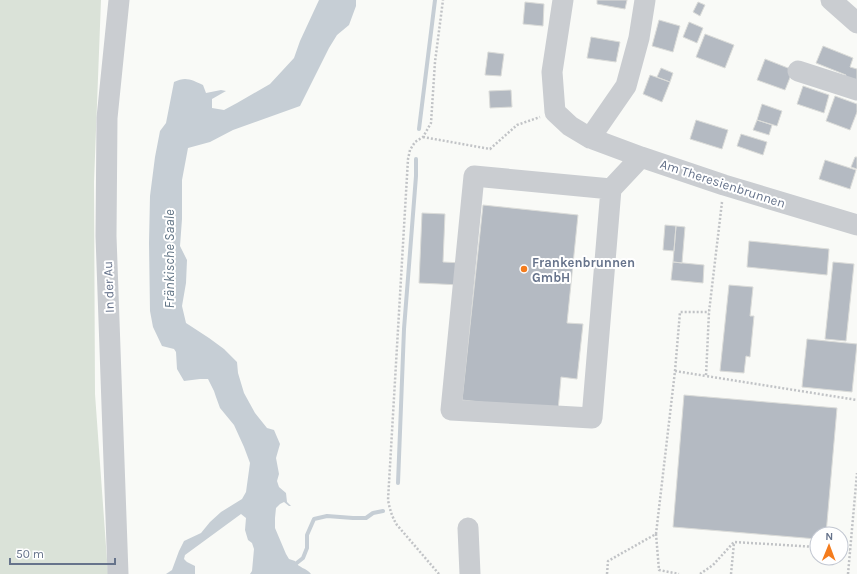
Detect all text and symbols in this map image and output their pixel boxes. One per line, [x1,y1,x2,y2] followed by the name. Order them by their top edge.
[658,156,787,211] street label: Am Theresienbrunnen
[161,209,178,308] water label: Fränkische Saale
[532,255,635,285] place label: Frankenbrunnen GmbH
[100,261,117,313] street label: In der Au
[519,264,529,274] marker: Frankenbrunnen GmbH
[809,526,849,566] north arrow
[825,530,833,543] text: N
[10,540,115,566] scale bar
[16,547,44,561] text: 50 m

